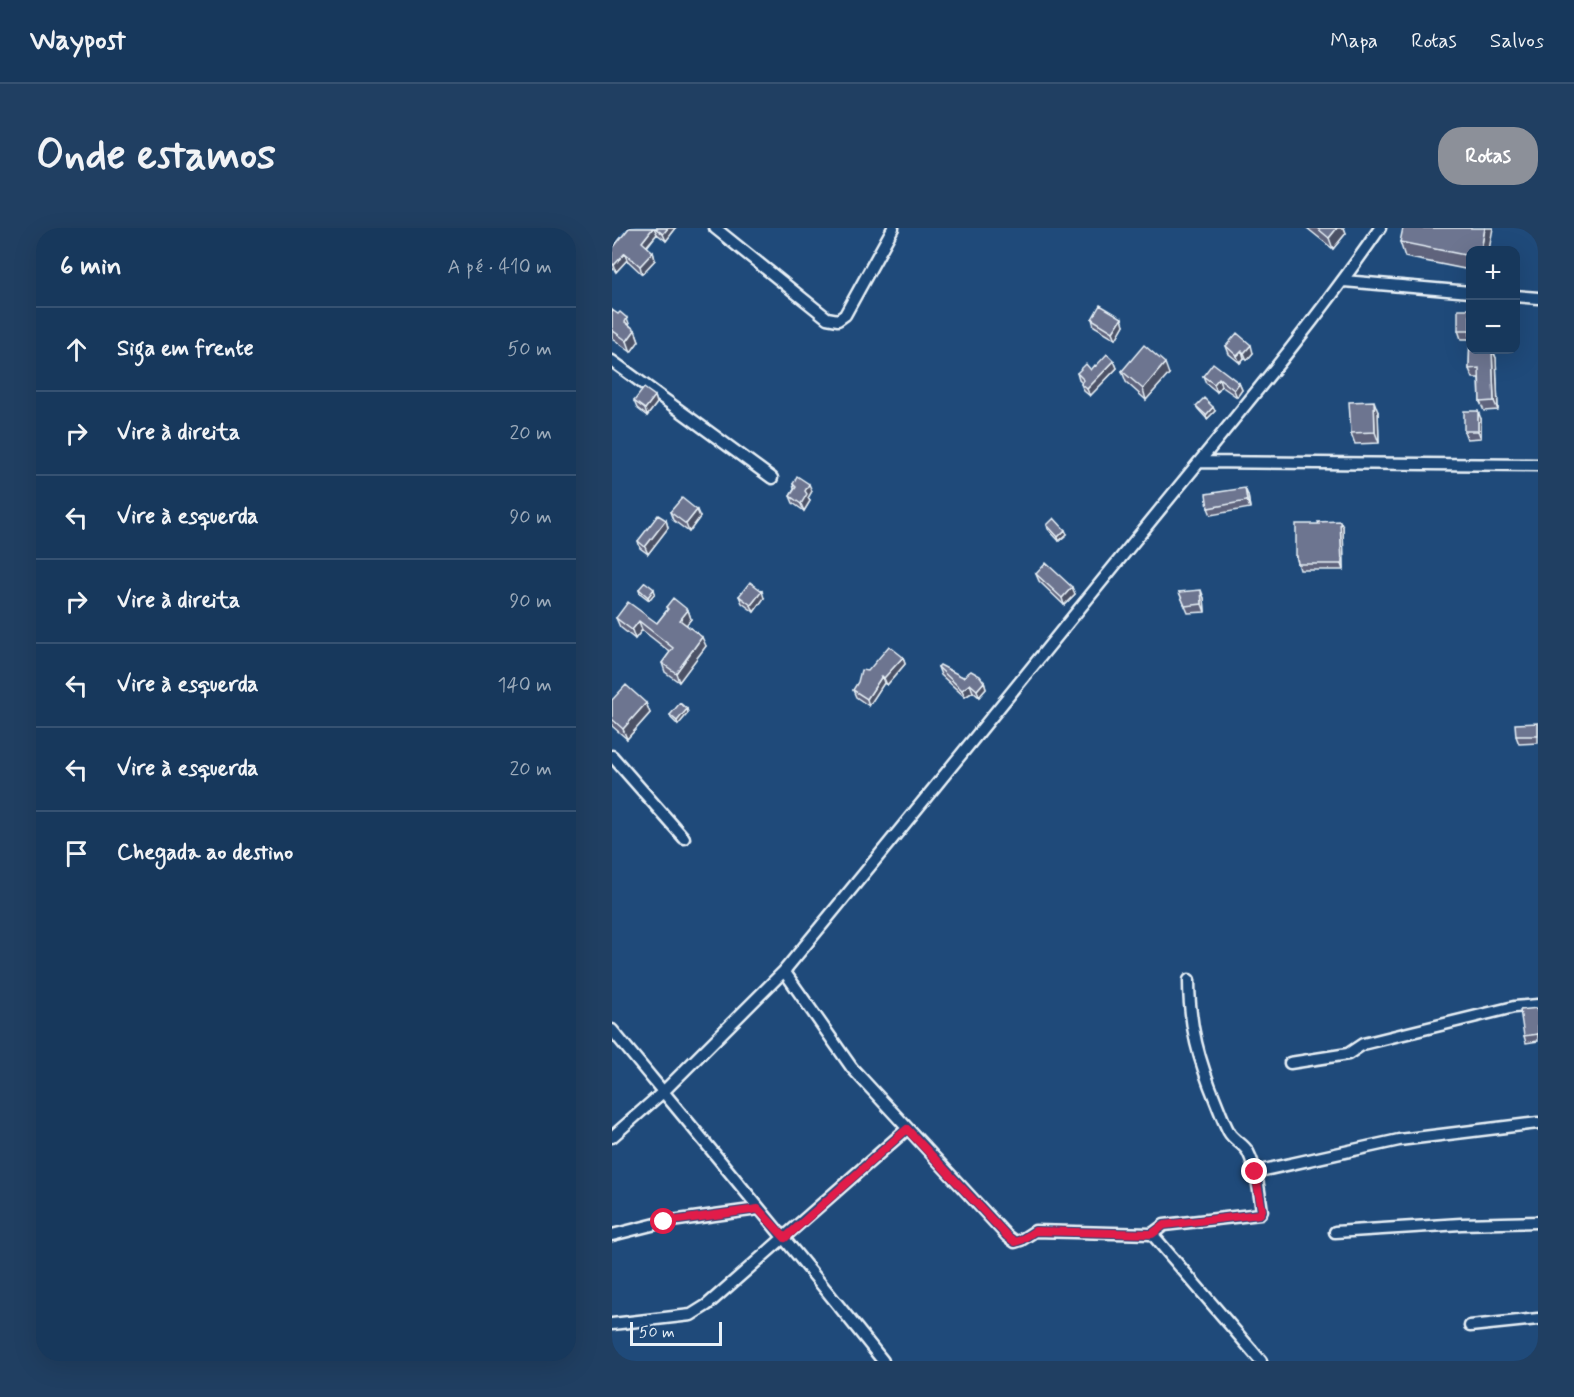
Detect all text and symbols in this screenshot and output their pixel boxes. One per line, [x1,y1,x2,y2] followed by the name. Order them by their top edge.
[30,23,126,60] text: Waypost
[1330,27,1378,55] text: Mapa
[1411,27,1457,55] text: Rotas
[1490,27,1544,55] text: Salvos
[1438,127,1538,185] button: Rotas
[36,129,276,184] text: Onde estamos
[1466,246,1520,354] map controls
[1466,246,1520,300] button: +
[60,250,122,284] text: 6 min
[448,254,552,281] text: A pé · 410 m
[1466,300,1520,354] button: −
[60,333,93,366] icon: ahead
[117,335,254,363] text: Siga em frente
[507,336,552,363] text: 50 m
[60,417,93,450] icon: right
[117,419,240,447] text: Vire à direita
[509,420,552,447] text: 20 m
[60,501,93,534] icon: left
[117,503,258,531] text: Vire à esquerda
[509,504,552,531] text: 90 m
[60,585,93,618] icon: right
[117,587,240,615] text: Vire à direita
[509,588,552,615] text: 90 m
[60,669,93,702] icon: left
[117,671,258,699] text: Vire à esquerda
[498,672,552,699] text: 140 m
[60,753,93,786] icon: left
[117,755,258,783] text: Vire à esquerda
[509,756,552,783] text: 20 m
[60,837,93,870] icon: arrive
[117,839,293,867] text: Chegada ao destino
[1241,1158,1267,1184] route end
[650,1208,676,1234] route start
[630,1319,722,1346] scale bar
[639,1322,675,1343] text: 50 m

